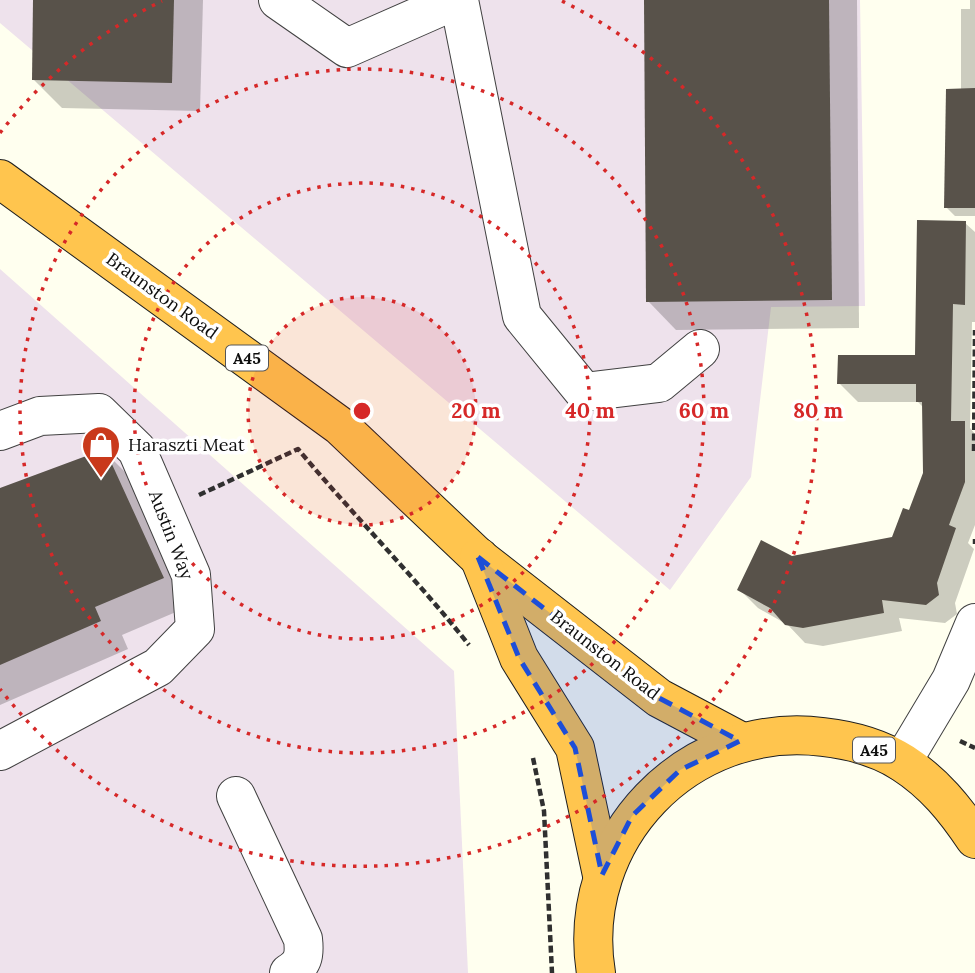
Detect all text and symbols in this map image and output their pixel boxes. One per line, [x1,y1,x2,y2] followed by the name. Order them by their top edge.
[102,247,223,344] street label: Braunston Road
[226,346,268,370] road number: A45
[451,397,501,424] text: 20 m
[565,397,615,424] text: 40 m
[679,397,729,424] text: 60 m
[793,397,843,424] text: 80 m
[350,399,374,423] centre of rings
[80,424,122,479] shop icon: Haraszti Meat
[128,433,245,456] place label: Haraszti Meat
[144,486,199,583] street label: Austin Way
[546,605,665,705] street label: Braunston Road
[853,737,895,762] road number: A45

